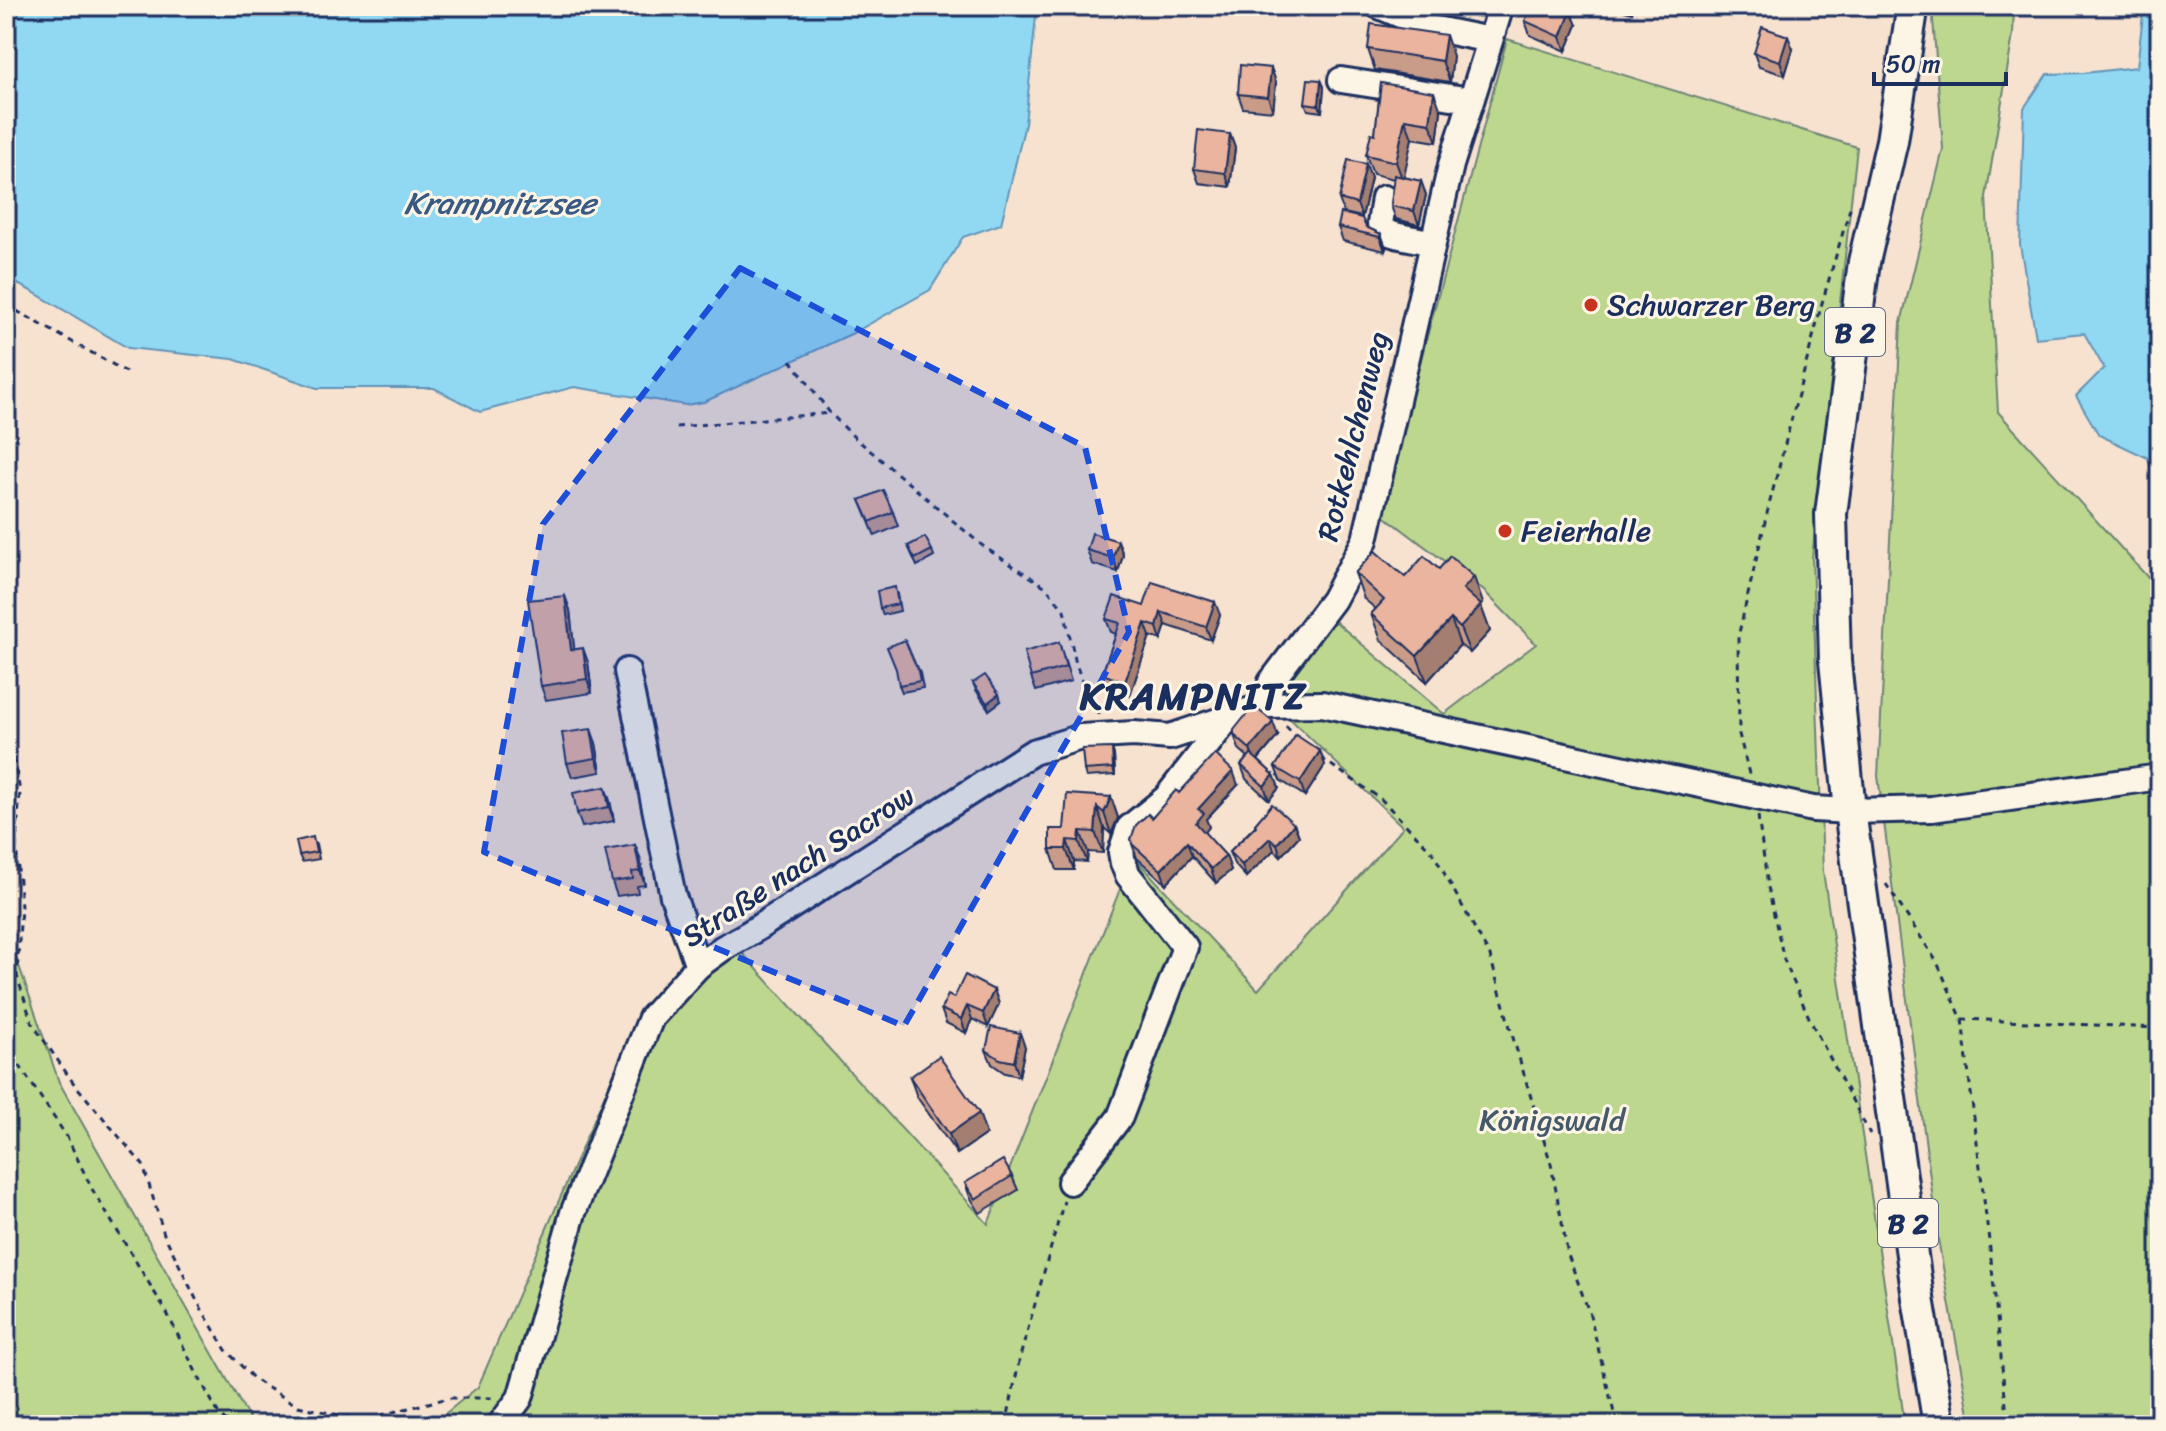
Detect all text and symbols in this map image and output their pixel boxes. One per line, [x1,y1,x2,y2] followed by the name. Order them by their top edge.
[1874,36,2006,86] scale bar
[1886,43,1941,85] text: 50 m
[404,175,600,232] water label: Krampnitzsee
[1607,278,1815,332] place label: Schwarzer Berg
[1582,296,1600,314] marker: Schwarzer Berg
[1825,308,1885,356] road number: B 2
[1301,325,1405,547] street label: Rotkehlchenweg
[1521,504,1651,558] place label: Feierhalle
[1496,522,1514,540] marker: Feierhalle
[1079,663,1308,730] district label: KRAMPNITZ
[670,770,926,962] street label: Straße nach Sacrow
[1479,1093,1627,1147] park label: Königswald
[1878,1199,1938,1247] road number: B 2

